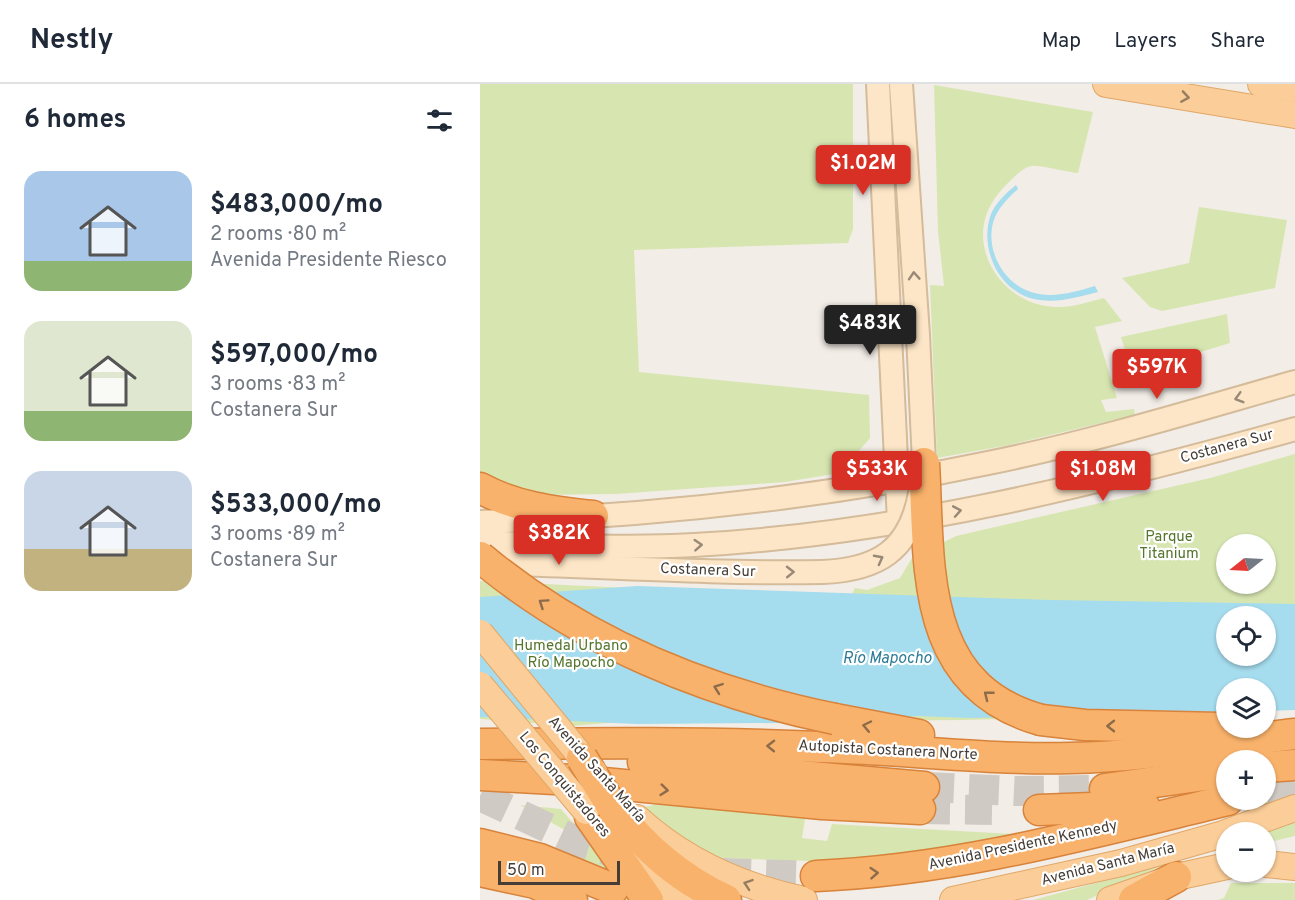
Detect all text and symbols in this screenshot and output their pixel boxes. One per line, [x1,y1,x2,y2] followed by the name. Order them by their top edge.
[30,23,113,59] text: Nestly
[1042,28,1081,55] text: Map
[1114,28,1177,55] text: Layers
[1210,28,1265,55] text: Share
[1179,90,1189,103] one-way arrow
[24,104,126,137] text: 6 homes
[423,104,456,137] icon: filters
[814,145,912,196] pin: $1.02M
[830,151,896,177] text: $1.02M
[210,189,383,222] text: $483,000/mo
[72,195,144,267] icon: home
[210,222,346,248] text: 2 rooms · 80 m²
[210,248,447,274] text: Avenida Presidente Riesco
[908,272,921,281] one-way arrow
[828,305,912,356] pin: $483K
[838,311,902,337] text: $483K
[210,339,378,372] text: $597,000/mo
[72,345,144,417] icon: home
[1115,349,1199,400] pin: $597K
[1126,355,1188,381] text: $597K
[210,372,345,398] text: 3 rooms · 83 m²
[1234,391,1245,403] one-way arrow
[210,398,338,424] text: Costanera Sur
[1178,425,1276,469] street label: Costanera Sur
[835,451,919,502] pin: $533K
[1054,451,1152,502] pin: $1.08M
[846,457,908,483] text: $533K
[1070,457,1136,483] text: $1.08M
[210,489,381,522] text: $533,000/mo
[72,495,144,567] icon: home
[951,505,961,518] one-way arrow
[517,515,601,566] pin: $382K
[528,521,590,547] text: $382K
[210,522,345,548] text: 3 rooms · 89 m²
[1139,528,1199,564] park label: Parque Titanium
[1216,534,1276,594] north arrow
[1216,534,1276,882] map controls
[693,538,702,551] one-way arrow
[210,548,338,574] text: Costanera Sur
[873,555,883,566] one-way arrow
[660,560,756,582] street label: Costanera Sur
[786,566,795,579] one-way arrow
[539,599,550,610] one-way arrow
[1216,606,1276,666] button: locate
[514,637,628,673] park label: Humedal Urbano Río Mapocho
[843,649,932,669] water label: Río Mapocho
[1216,678,1276,738] button: layers
[713,683,724,696] one-way arrow
[984,692,995,703] one-way arrow
[543,713,649,827] street label: Avenida Santa María
[1106,719,1115,732] one-way arrow
[863,720,873,733] one-way arrow
[514,728,614,842] street label: Los Conquistadores
[798,737,978,765] street label: Autopista Costanera Norte
[767,739,776,752] one-way arrow
[1216,750,1276,810] button: +
[659,784,668,796] one-way arrow
[927,817,1119,875] street label: Avenida Presidente Kennedy
[1216,822,1276,882] button: −
[1039,839,1177,891] street label: Avenida Santa María
[498,858,620,886] scale bar
[507,861,545,881] text: 50 m
[869,867,878,880] one-way arrow
[743,879,754,892] one-way arrow

